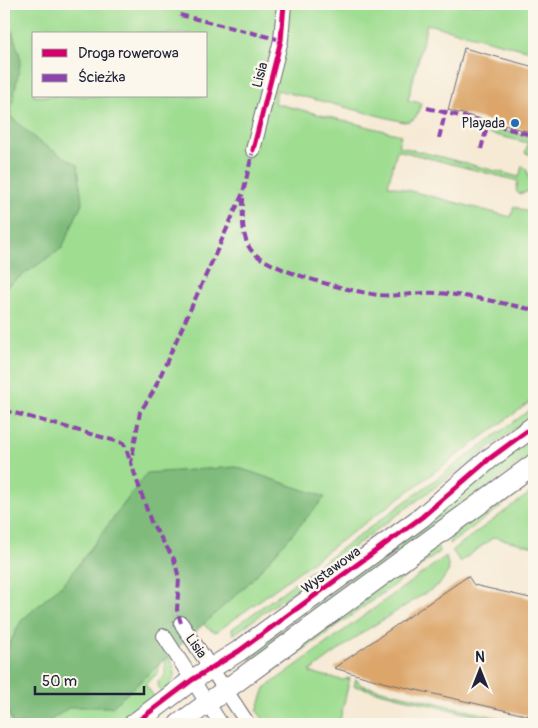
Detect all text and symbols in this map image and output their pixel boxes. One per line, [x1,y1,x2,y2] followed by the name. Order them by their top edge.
[32,32,208,98] legend
[78,44,179,63] text: Droga rowerowa
[248,60,272,90] street label: Lisia
[78,68,126,87] text: Ścieżka
[462,115,505,132] place label: Playada
[509,117,521,129] marker: Playada
[298,543,364,597] street label: Wystawowa
[182,631,210,661] street label: Lisia
[456,646,506,696] north arrow
[475,649,485,666] text: N
[35,663,144,695] scale bar
[42,672,77,691] text: 50 m

